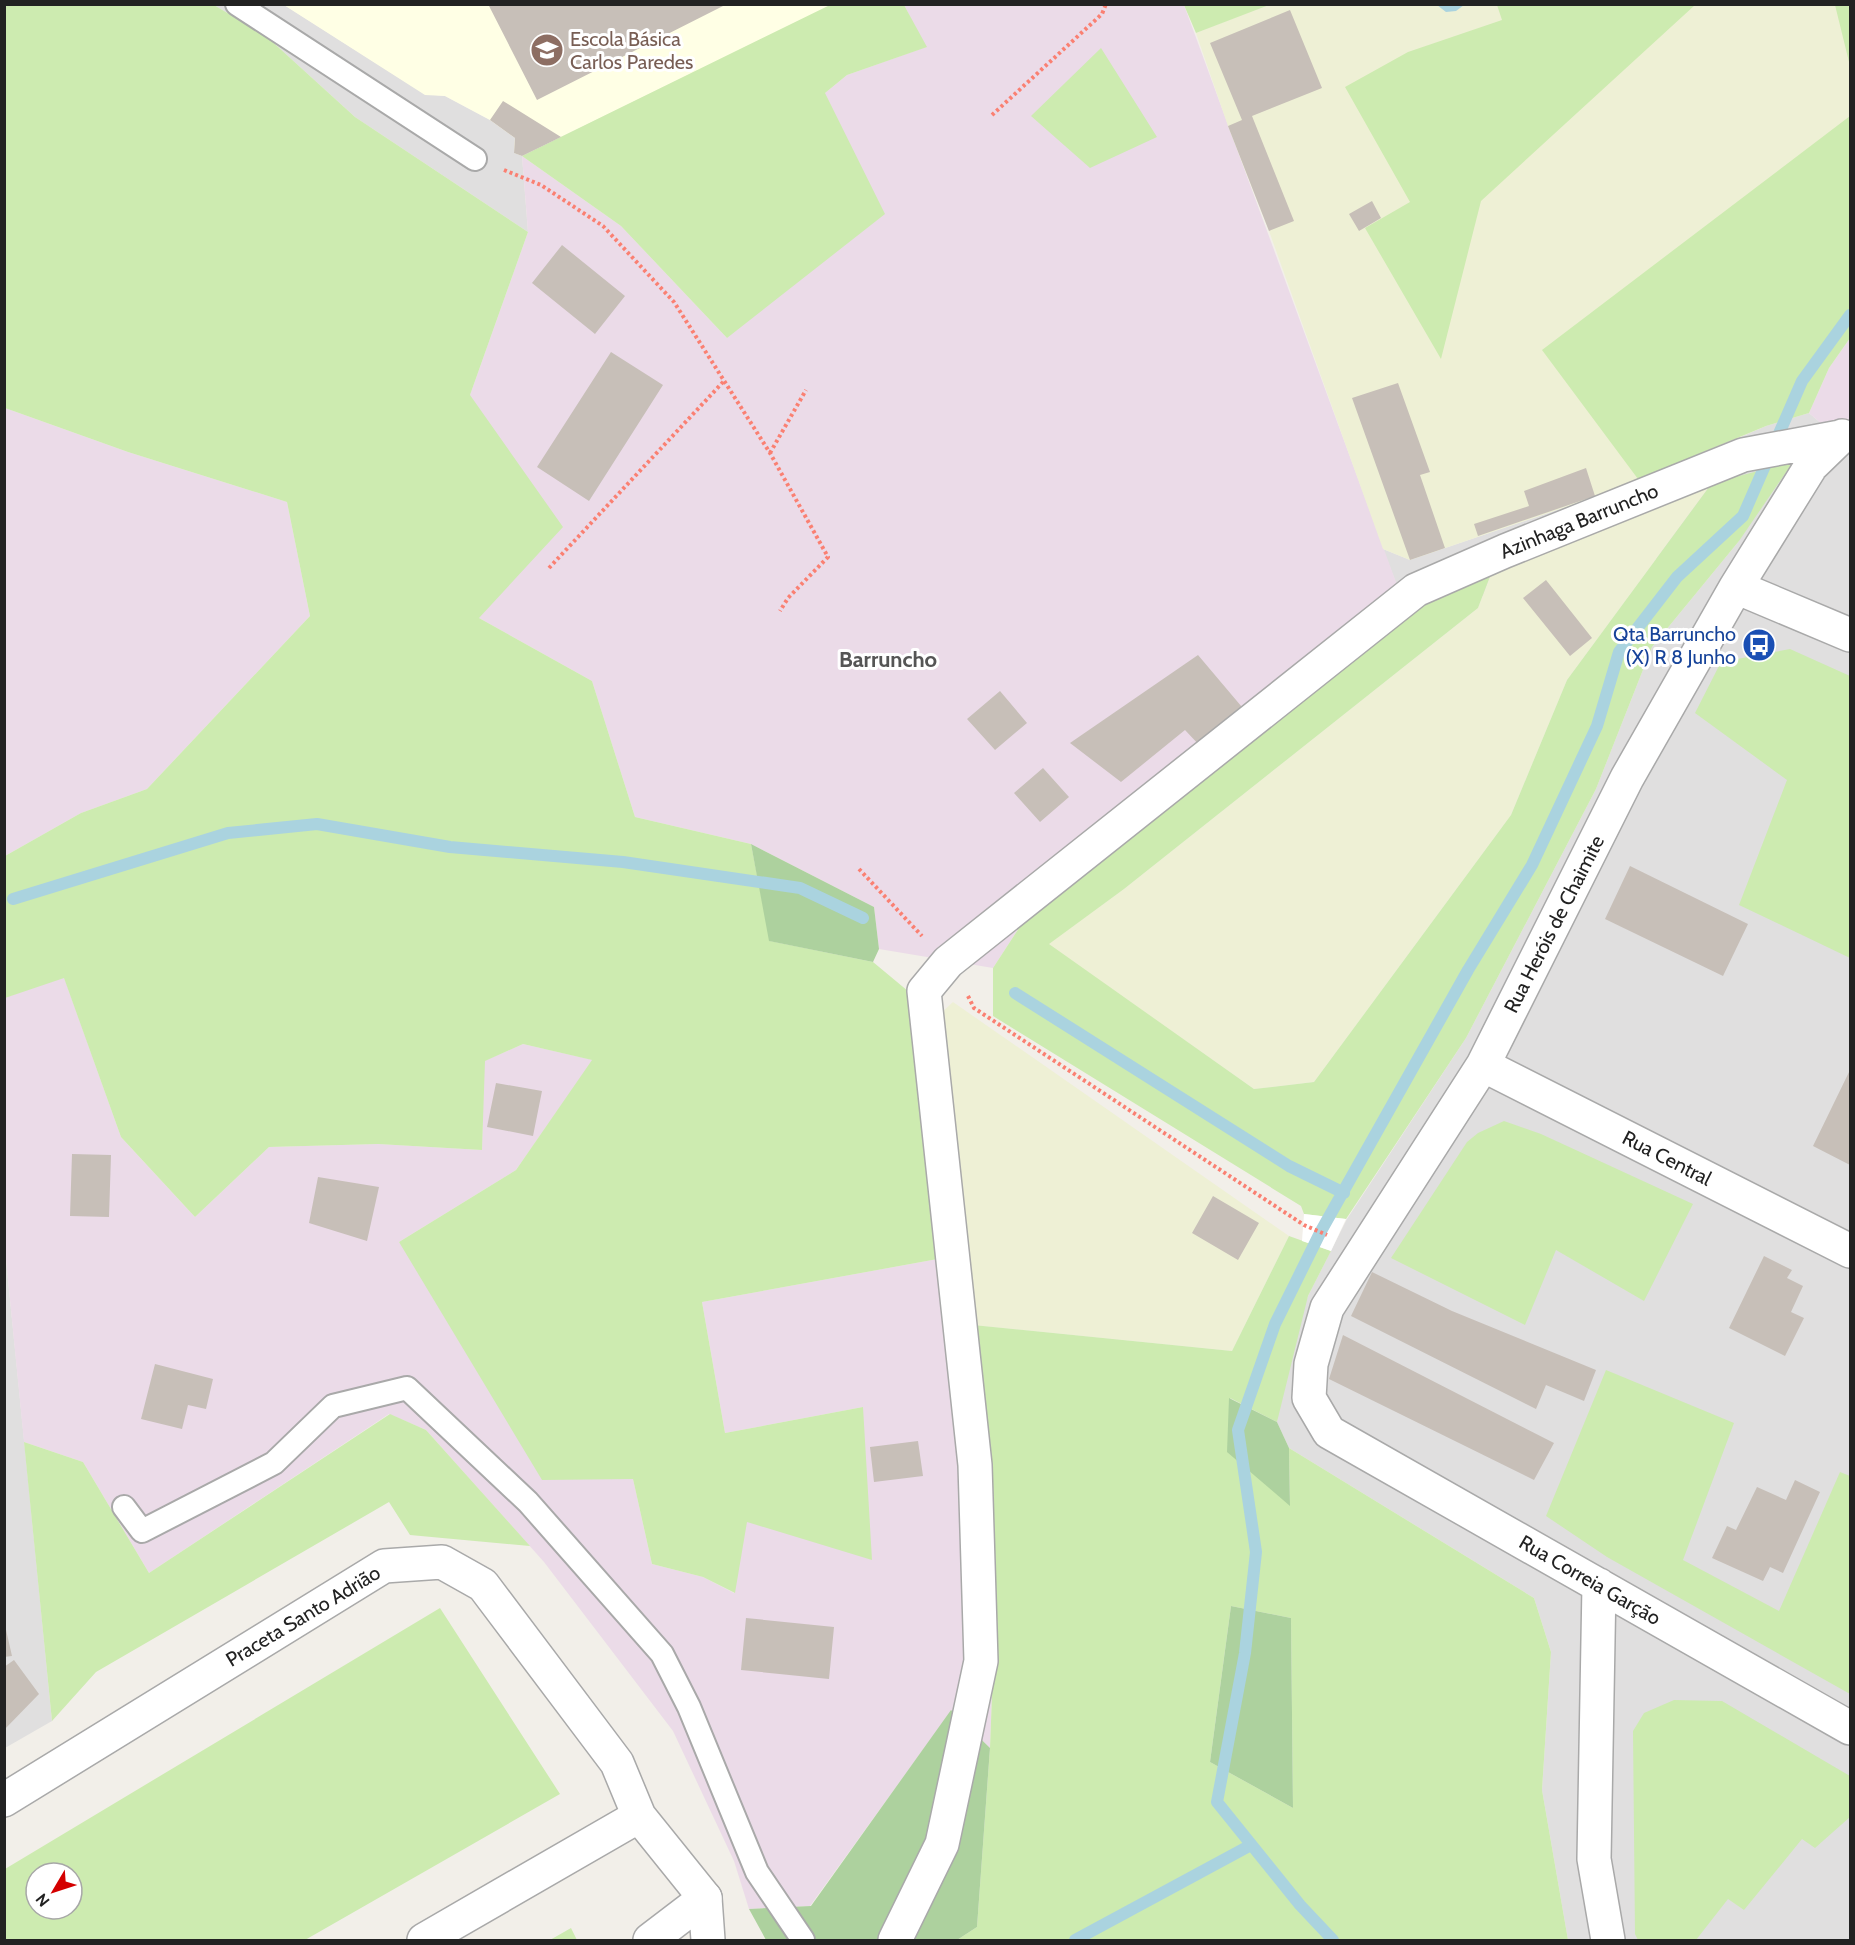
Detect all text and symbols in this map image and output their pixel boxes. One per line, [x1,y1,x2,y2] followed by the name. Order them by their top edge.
[570,27,693,74] place label: Escola Básica Carlos Paredes
[529,32,565,68] school or university icon: Escola Básica Carlos Paredes
[1496,478,1662,564] street label: Azinhaga Barruncho
[1613,622,1736,669] place label: Qta Barruncho (X) R 8 Junho
[1741,627,1777,663] bus stop icon: Qta Barruncho (X) R 8 Junho
[839,646,937,673] district label: Barruncho
[1499,831,1609,1017] street label: Rua Heróis de Chaimite
[1618,1125,1716,1191] street label: Rua Central
[1515,1530,1665,1630] street label: Rua Correia Garção
[221,1560,385,1672] street label: Praceta Santo Adrião
[24,1861,84,1921] north arrow
[32,1890,54,1910] text: N

